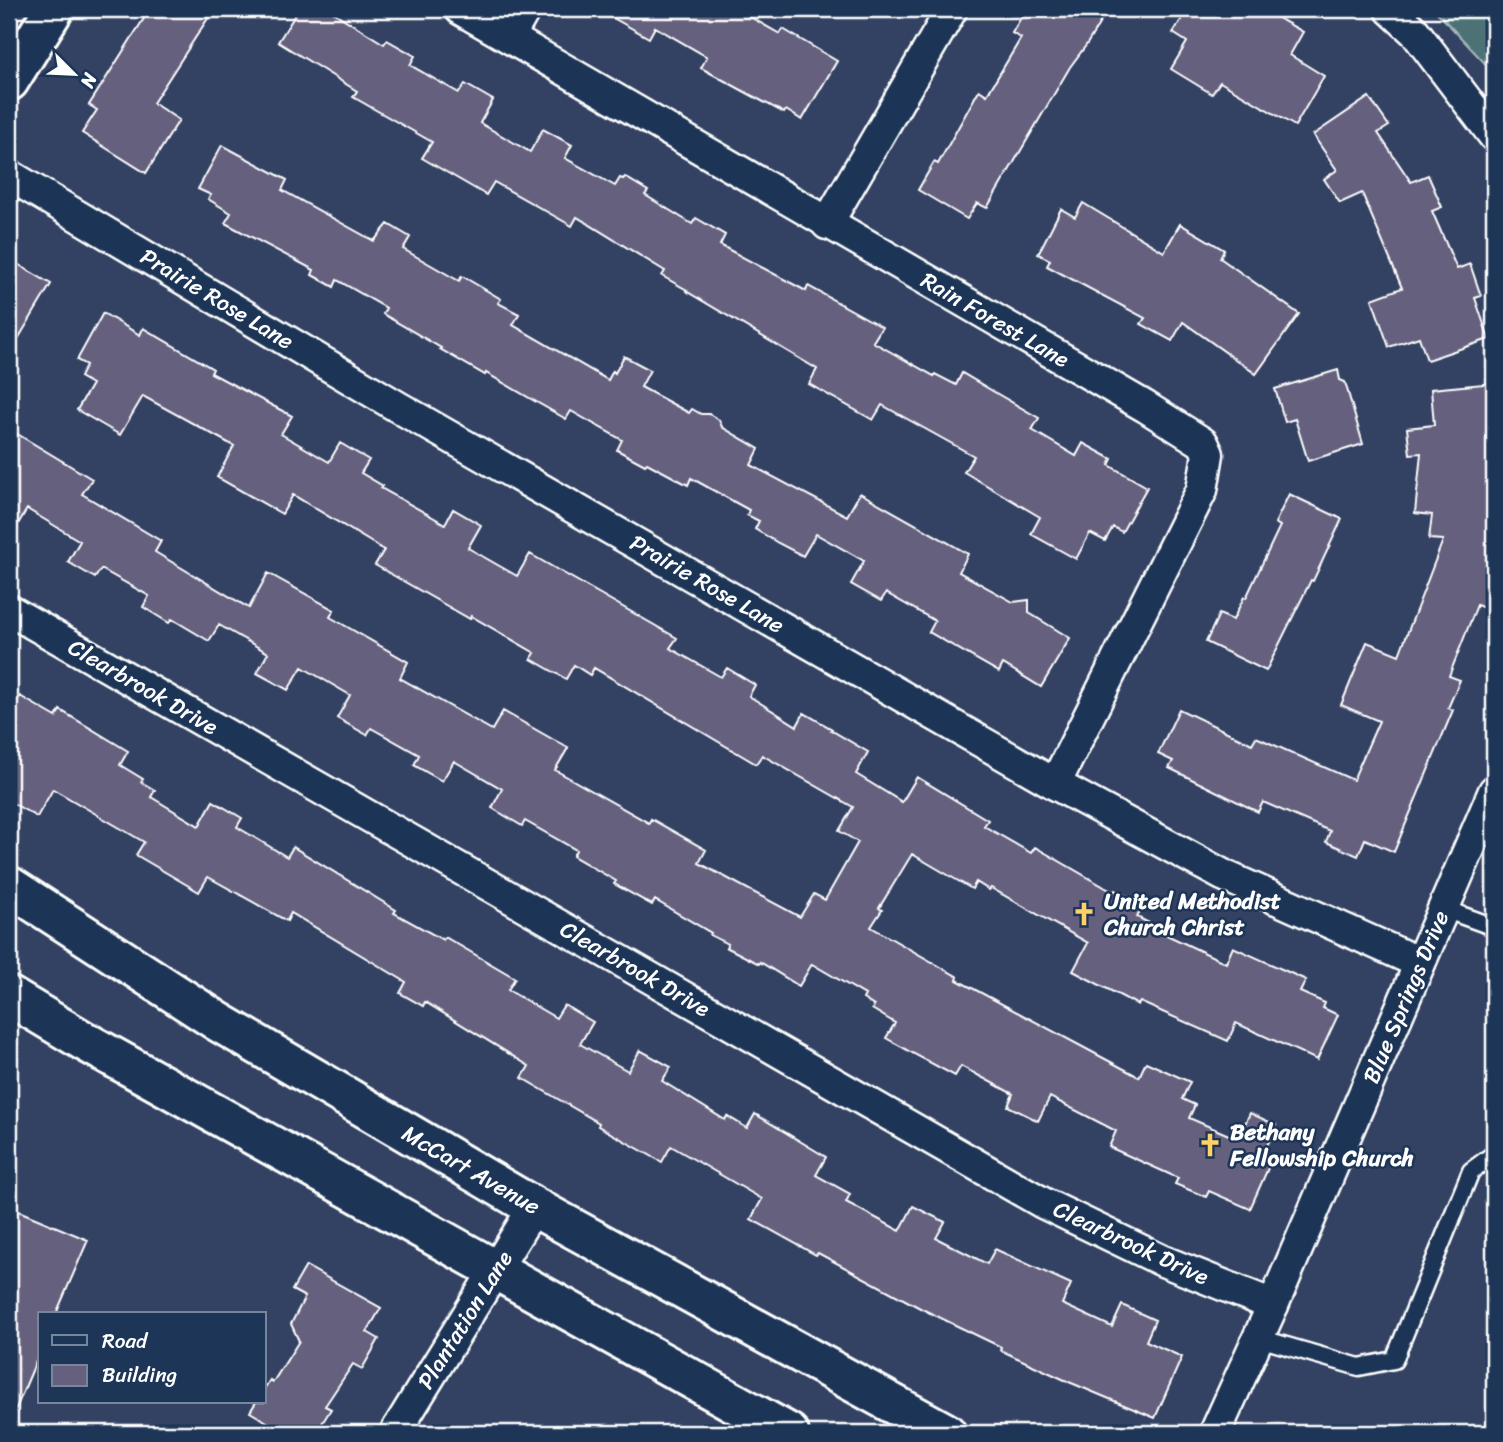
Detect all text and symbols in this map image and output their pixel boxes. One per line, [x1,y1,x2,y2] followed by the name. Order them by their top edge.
[38,38,108,108] north arrow
[71,67,107,94] text: N
[132,237,302,361] street label: Prairie Rose Lane
[913,261,1077,379] street label: Rain Forest Lane
[622,523,792,645] street label: Prairie Rose Lane
[60,627,226,747] street label: Clearbrook Drive
[1103,881,1281,948] place label: United Methodist Church Christ
[1070,900,1098,928] church icon: United Methodist Church Christ
[1351,904,1461,1090] street label: Blue Springs Drive
[552,909,718,1029] street label: Clearbrook Drive
[1229,1112,1414,1179] place label: Bethany Fellowship Church
[394,1114,549,1227] street label: McCart Avenue
[1196,1131,1224,1159] church icon: Bethany Fellowship Church
[1046,1189,1216,1297] street label: Clearbrook Drive
[406,1242,524,1398] street label: Plantation Lane
[38,1312,266,1404] legend
[102,1322,149,1360] text: Road
[102,1356,178,1394] text: Building

